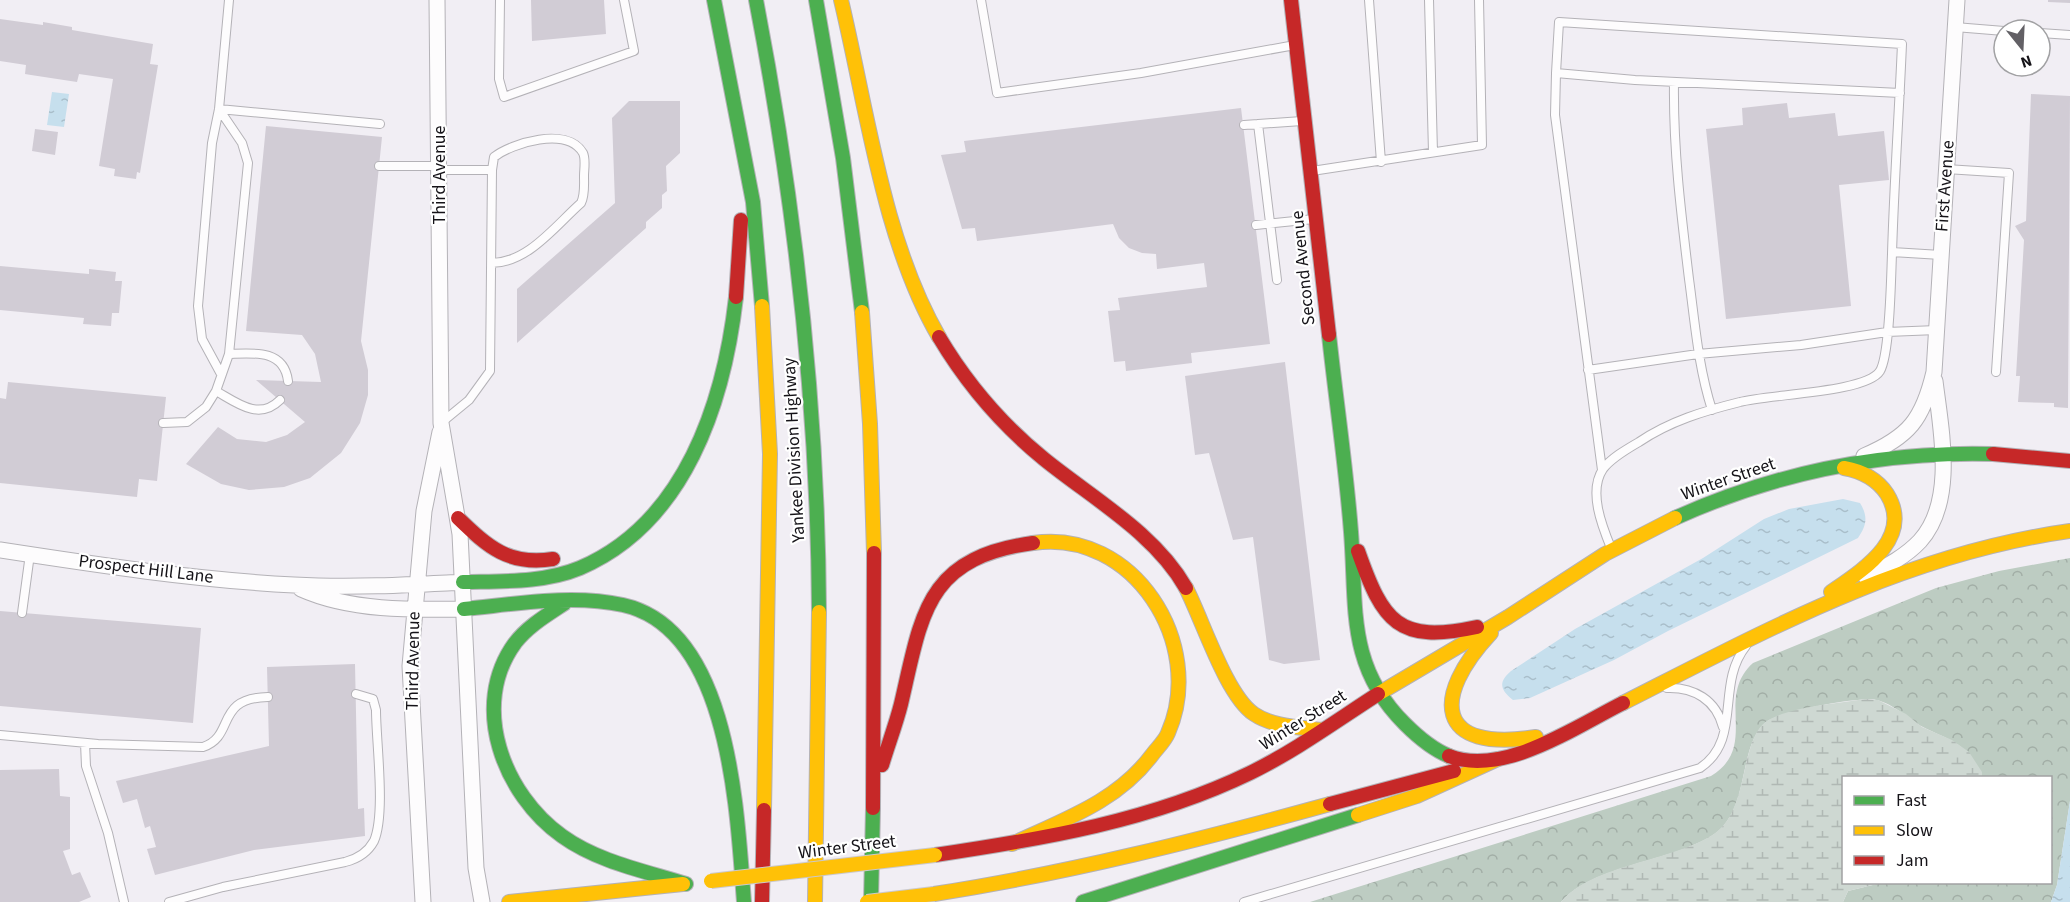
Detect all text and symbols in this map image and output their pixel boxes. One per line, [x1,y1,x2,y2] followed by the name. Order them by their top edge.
[1992,18,2052,78] north arrow
[2018,49,2035,73] text: N
[427,125,452,225] street label: Third Avenue
[1929,139,1961,233] street label: First Avenue
[1285,209,1321,327] street label: Second Avenue
[777,356,811,544] street label: Yankee Division Highway
[1678,451,1778,507] street label: Winter Street
[77,548,215,590] street label: Prospect Hill Lane
[400,611,426,711] street label: Third Avenue
[1255,683,1351,757] street label: Winter Street
[1842,776,2052,884] legend
[1896,788,1927,813] text: Fast
[1896,818,1933,843] text: Slow
[797,829,897,865] street label: Winter Street
[1896,848,1929,873] text: Jam

